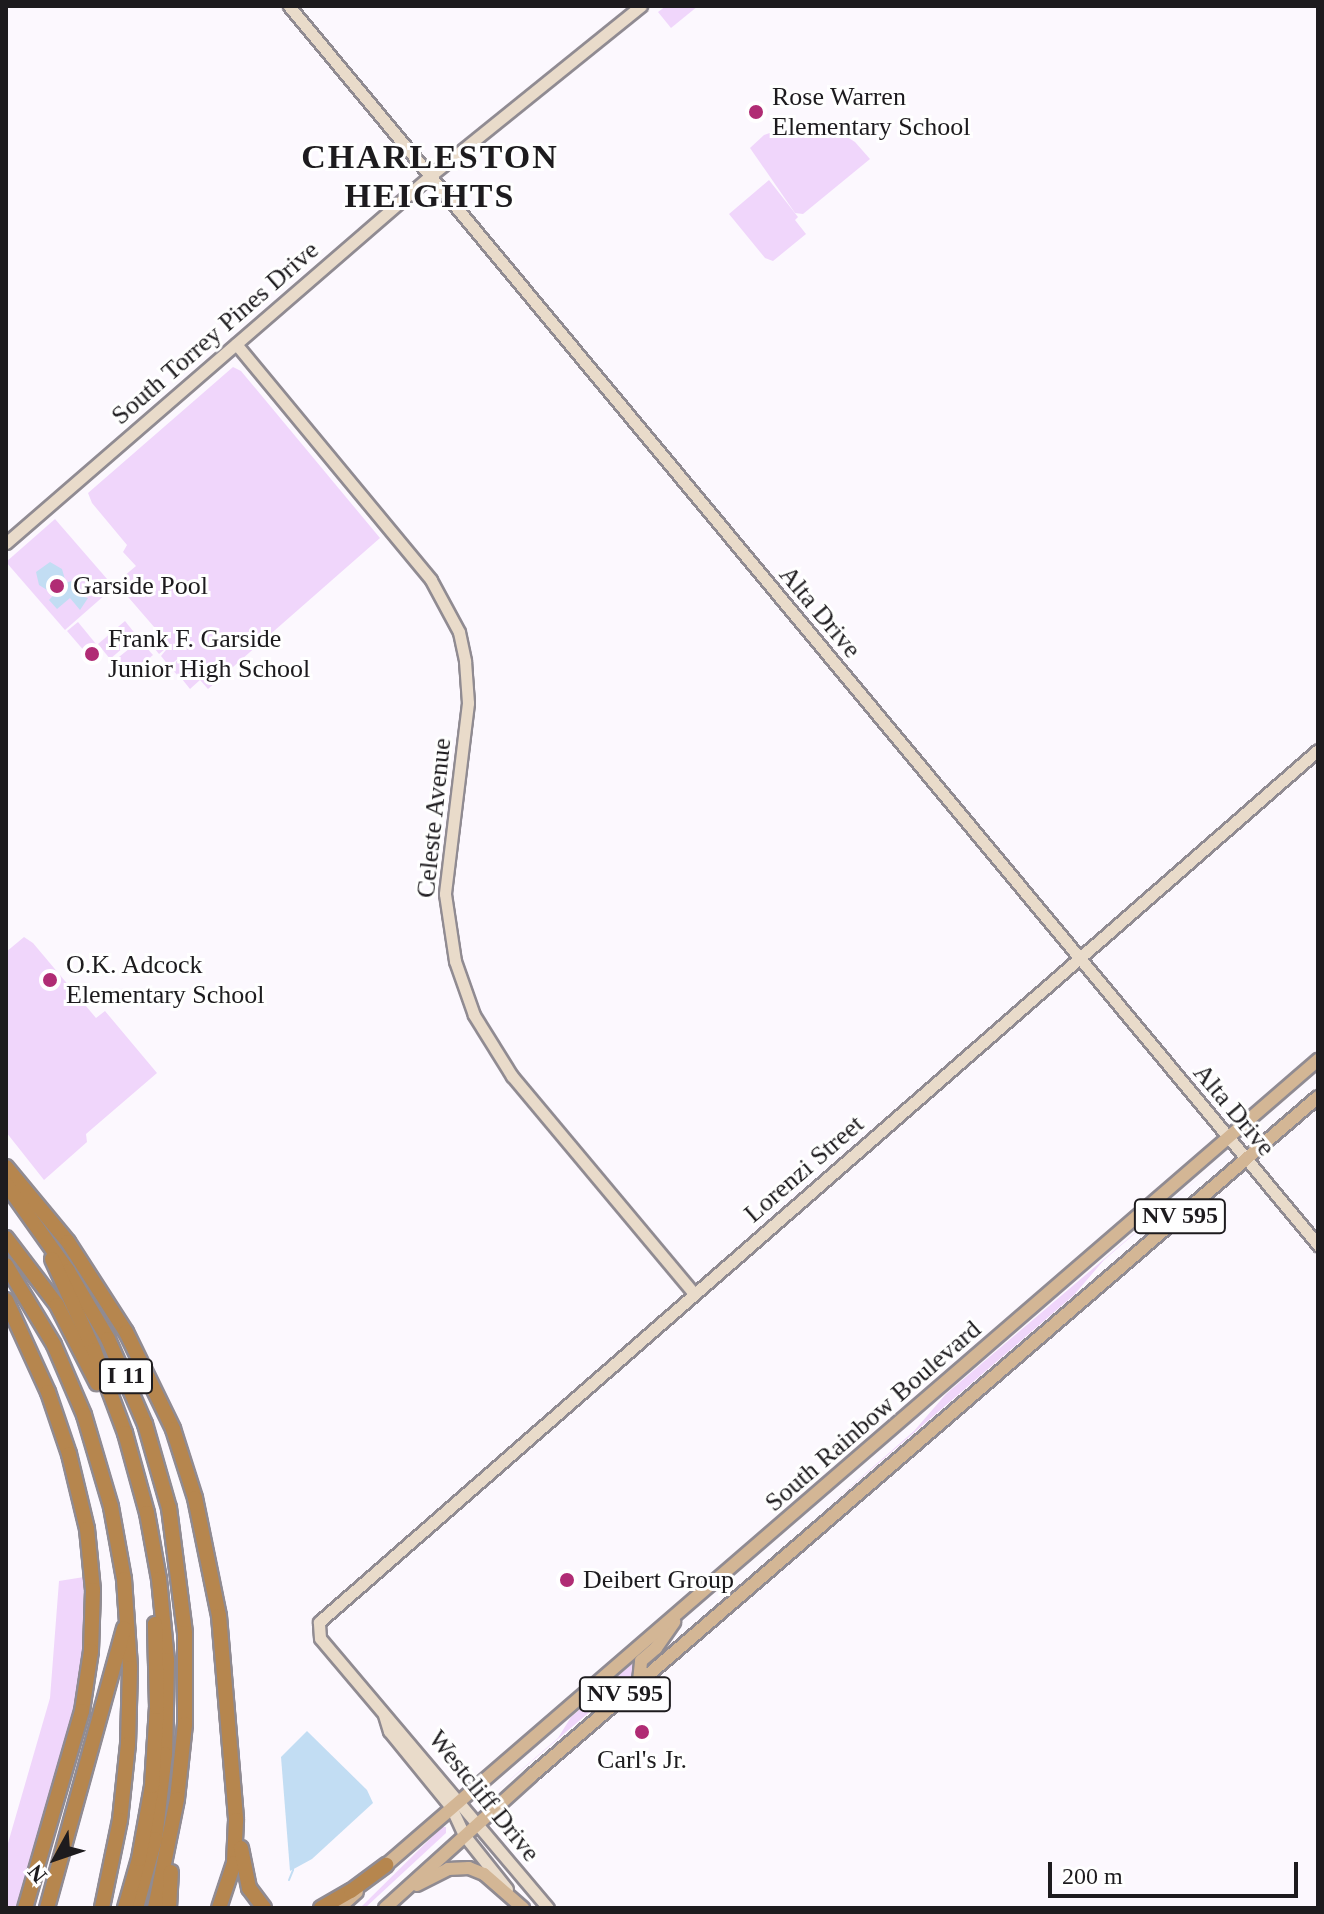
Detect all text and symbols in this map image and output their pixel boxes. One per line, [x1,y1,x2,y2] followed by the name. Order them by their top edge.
[772,81,971,142] place label: Rose Warren Elementary School
[747,103,765,121] marker: Rose Warren Elementary School
[301,136,559,216] district label: CHARLESTON HEIGHTS
[105,234,325,432] street label: South Torrey Pines Drive
[773,560,867,664] street label: Alta Drive
[73,570,208,602] place label: Garside Pool
[48,577,66,595] marker: Garside Pool
[108,623,310,684] place label: Frank F. Garside Junior High School
[83,645,101,663] marker: Frank F. Garside Junior High School
[410,736,458,900] street label: Celeste Avenue
[66,949,265,1010] place label: O.K. Adcock Elementary School
[41,971,59,989] marker: O.K. Adcock Elementary School
[1187,1058,1281,1162] street label: Alta Drive
[738,1109,870,1229] street label: Lorenzi Street
[1132,1196,1228,1236] road number: NV 595
[759,1314,987,1518] street label: South Rainbow Boulevard
[98,1356,154,1396] road number: I 11
[583,1564,734,1596] place label: Deibert Group
[558,1571,576,1589] marker: Deibert Group
[577,1674,673,1714] road number: NV 595
[633,1723,651,1741] marker: Carl's Jr.
[422,1724,546,1868] street label: Westcliff Drive
[597,1744,687,1776] place label: Carl's Jr.
[16,1818,96,1898] north arrow
[1052,1846,1302,1896] scale bar
[23,1860,52,1888] text: N
[1062,1863,1123,1889] text: 200 m

